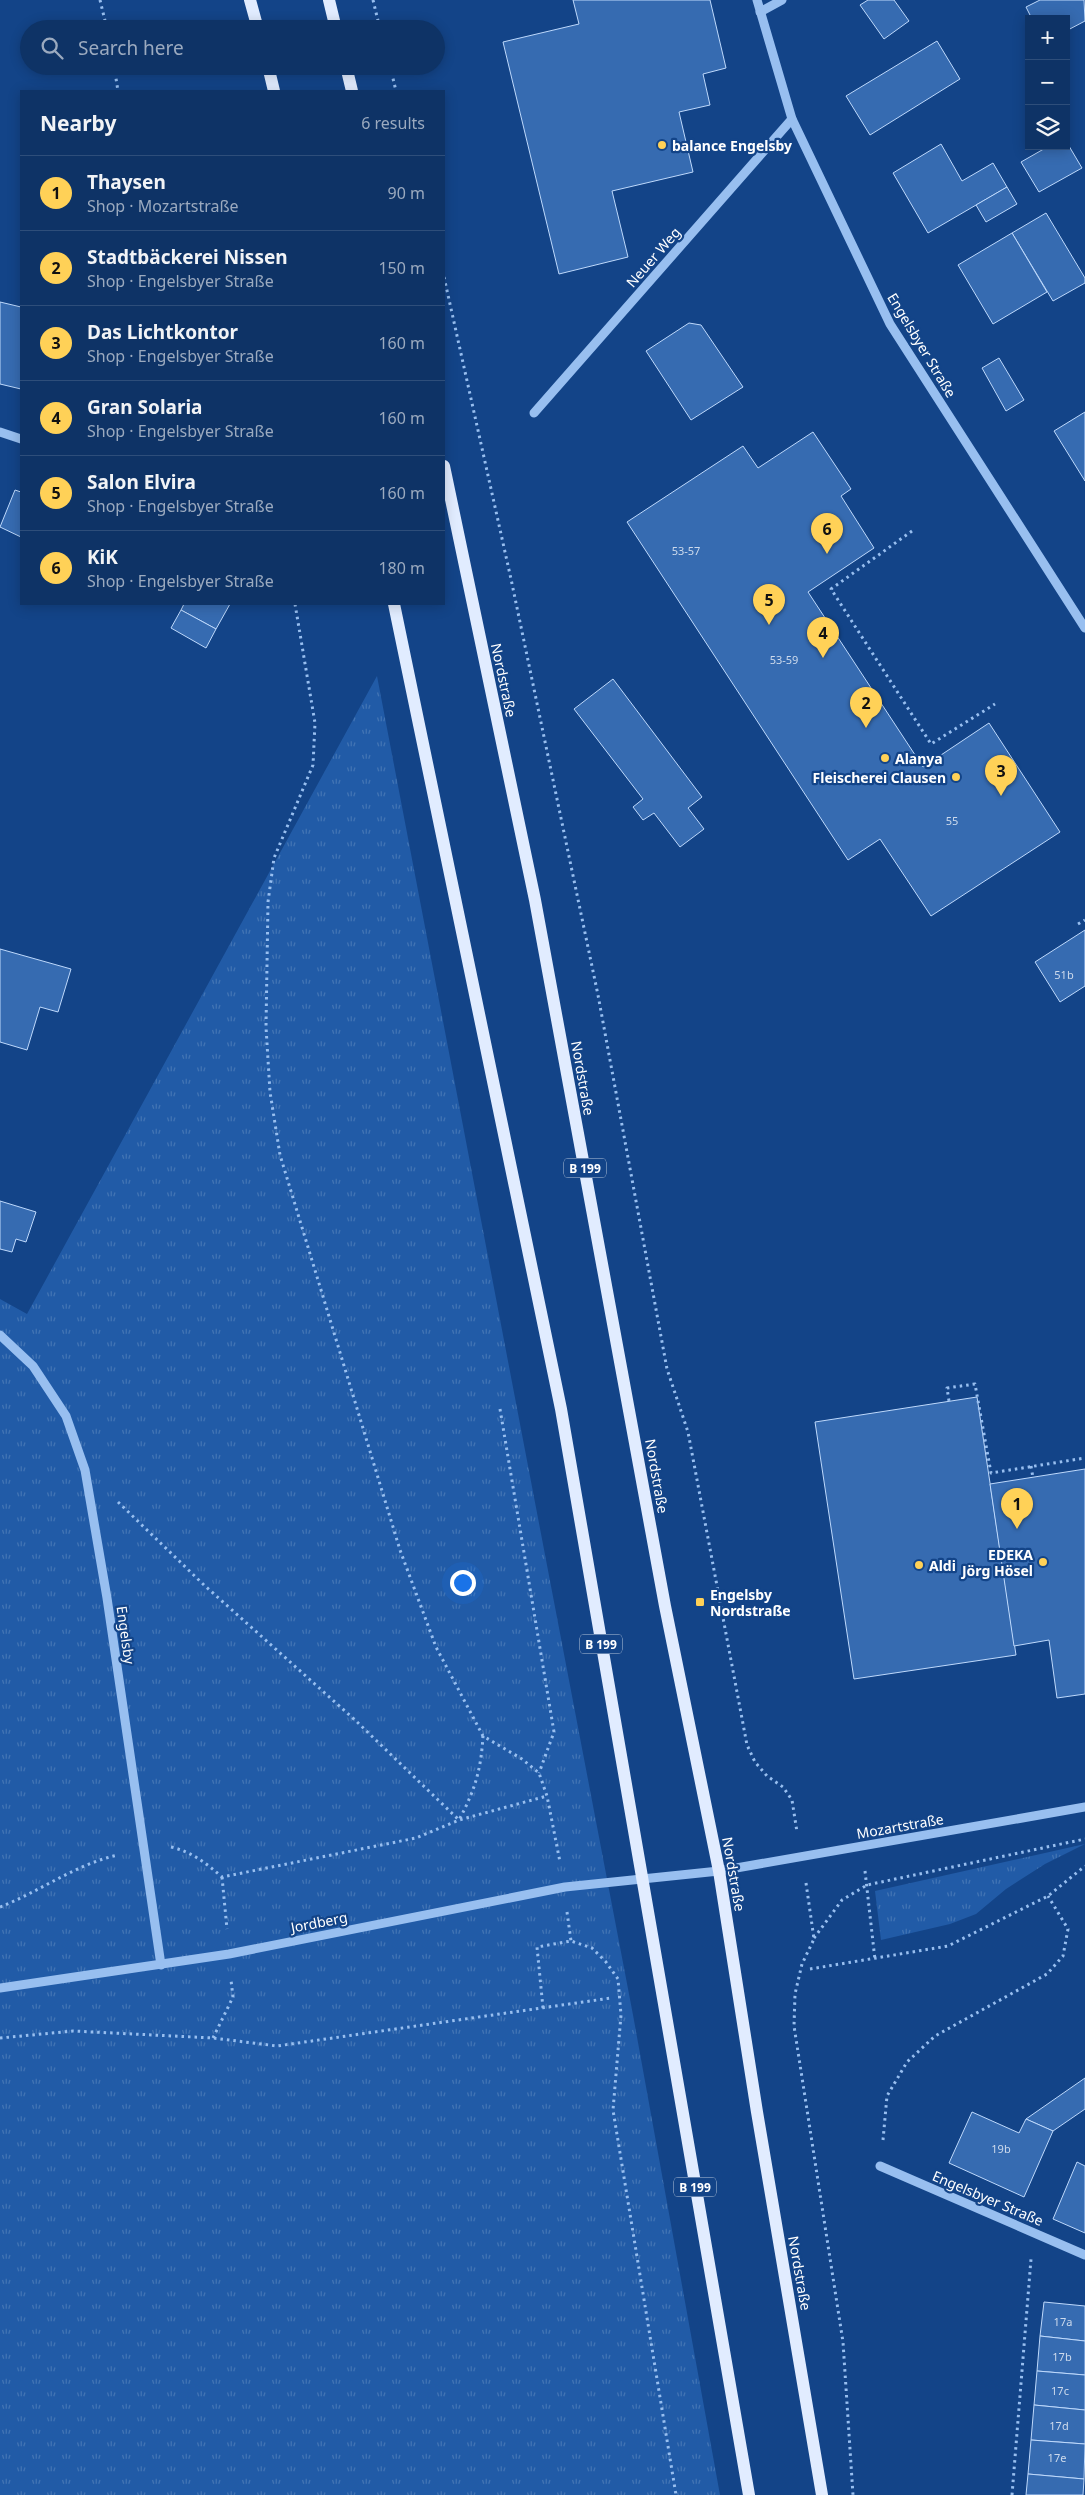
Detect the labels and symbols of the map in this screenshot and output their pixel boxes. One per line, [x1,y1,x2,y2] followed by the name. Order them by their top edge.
[672,136,792,155] place label: balance Engelsby
[656,139,668,151] marker: balance Engelsby
[622,223,684,291] street label: Neuer Weg
[883,289,961,401] street label: Engelsbyer Straße
[811,513,843,554] pin: 6
[672,543,700,558] house number: 53-57
[753,584,785,625] pin: 5
[807,617,839,658] pin: 4
[487,641,521,719] street label: Nordstraße
[770,652,798,667] house number: 53-59
[850,687,882,728] pin: 2
[895,749,943,768] place label: Alanya
[879,752,891,764] marker: Alanya
[985,755,1017,796] pin: 3
[813,768,946,787] place label: Fleischerei Clausen
[950,771,962,783] marker: Fleischerei Clausen
[946,813,958,828] house number: 55
[1054,967,1074,982] house number: 51b
[567,1039,599,1117] street label: Nordstraße
[564,1158,606,1178] road number: B 199
[641,1437,673,1515] street label: Nordstraße
[1001,1488,1033,1529] pin: 1
[960,1545,1033,1580] place label: EDEKA Jörg Hösel
[929,1556,956,1575] place label: Aldi
[1037,1556,1049,1568] marker: EDEKA Jörg Hösel
[913,1559,925,1571] marker: Aldi
[450,1570,476,1596] your location
[710,1585,791,1620] place label: Engelsby Nordstraße
[694,1596,706,1608] marker: Engelsby Nordstraße
[113,1605,140,1666] street label: Engelsby
[580,1635,622,1654] road number: B 199
[855,1809,945,1843] street label: Mozartstraße
[718,1835,750,1913] street label: Nordstraße
[287,1907,349,1937] street label: Jordberg
[991,2141,1011,2156] house number: 19b
[930,2166,1047,2230] street label: Engelsbyer Straße
[674,2178,716,2196] road number: B 199
[784,2234,816,2312] street label: Nordstraße
[1054,2314,1072,2329] house number: 17a
[1052,2349,1072,2364] house number: 17b
[1051,2383,1069,2398] house number: 17c
[1049,2418,1069,2433] house number: 17d
[1048,2450,1066,2465] house number: 17e

